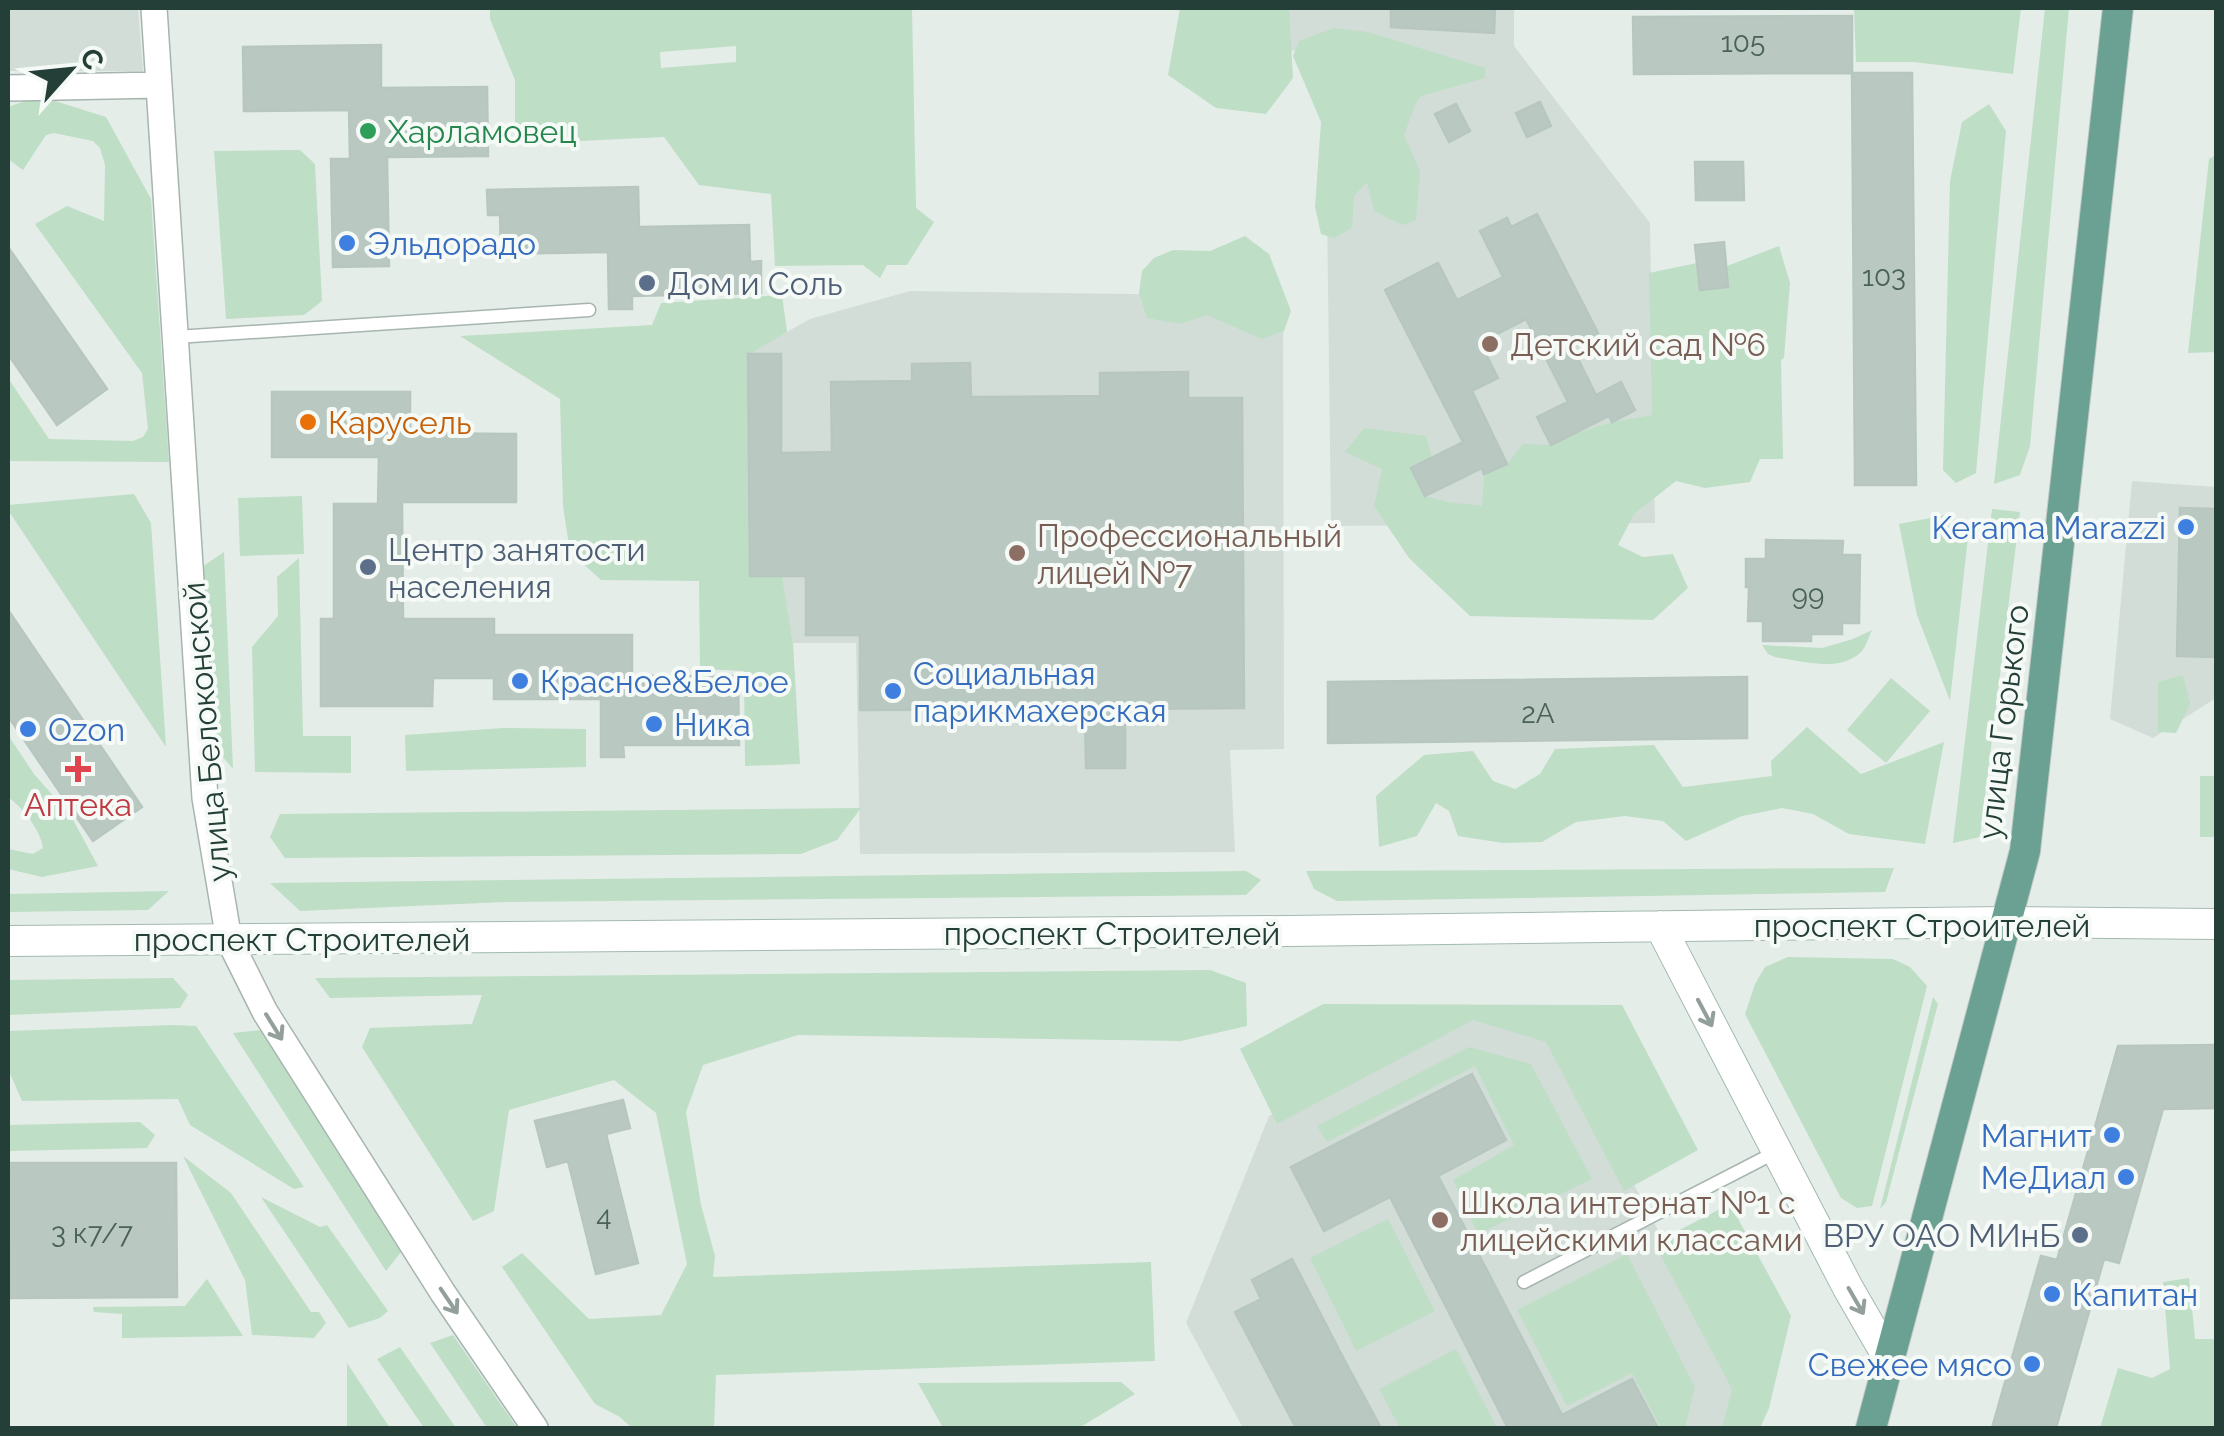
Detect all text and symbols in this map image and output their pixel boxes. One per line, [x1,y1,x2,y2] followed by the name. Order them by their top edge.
[20,20,120,120] north arrow
[1721,26,1765,59] house number: 105
[73,43,111,75] text: С
[388,113,577,150] place label: Харламовец
[357,120,379,142] marker: Харламовец
[367,225,536,262] place label: Эльдорадо
[336,232,358,254] marker: Эльдорадо
[1862,260,1906,293] house number: 103
[667,265,843,302] place label: Дом и Соль
[636,272,658,294] marker: Дом и Соль
[1510,326,1766,363] place label: Детский сад №6
[1479,333,1501,355] marker: Детский сад №6
[328,404,472,441] place label: Карусель
[297,411,319,433] marker: Карусель
[1932,509,2166,546] place label: Kerama Marazzi
[2175,516,2197,538] marker: Kerama Marazzi
[1037,517,1342,591] place label: Профессиональный лицей №7
[388,531,646,605] place label: Центр занятости населения
[1006,542,1028,564] marker: Профессиональный лицей №7
[357,556,379,578] marker: Центр занятости населения
[1792,579,1824,612] house number: 99
[174,581,238,883] street label: улица Белоконской
[1970,602,2036,842] street label: улица Горького
[913,655,1167,729] place label: Социальная парикмахерская
[540,663,789,700] place label: Красное&Белое
[509,670,531,692] marker: Красное&Белое
[882,680,904,702] marker: Социальная парикмахерская
[1521,697,1555,730] house number: 2А
[674,706,751,743] place label: Ника
[48,711,125,748] place label: Ozon
[643,713,665,735] marker: Ника
[17,718,39,740] marker: Ozon
[67,758,89,780] marker: Аптека
[24,786,132,823] place label: Аптека
[1754,907,2090,944] street label: проспект Строителей
[944,915,1280,952] street label: проспект Строителей
[134,921,470,958] street label: проспект Строителей
[1696,997,1715,1027] one-way arrow
[264,1012,284,1041] one-way arrow
[1981,1117,2092,1154] place label: Магнит
[2101,1124,2123,1146] marker: Магнит
[1981,1159,2106,1196] place label: МеДиал
[2115,1166,2137,1188] marker: МеДиал
[1460,1184,1803,1258] place label: Школа интернат №1 с лицейскими классами
[596,1199,612,1232] house number: 4
[1429,1209,1451,1231] marker: Школа интернат №1 с лицейскими классами
[51,1217,133,1250] house number: 3 к7/7
[1823,1217,2060,1254] place label: ВРУ ОАО МИнБ
[2069,1224,2091,1246] marker: ВРУ ОАО МИнБ
[2072,1276,2198,1313] place label: Капитан
[2041,1283,2063,1305] marker: Капитан
[438,1286,459,1314] one-way arrow
[1846,1286,1866,1315] one-way arrow
[1808,1346,2012,1383] place label: Свежее мясо
[2021,1353,2043,1375] marker: Свежее мясо

